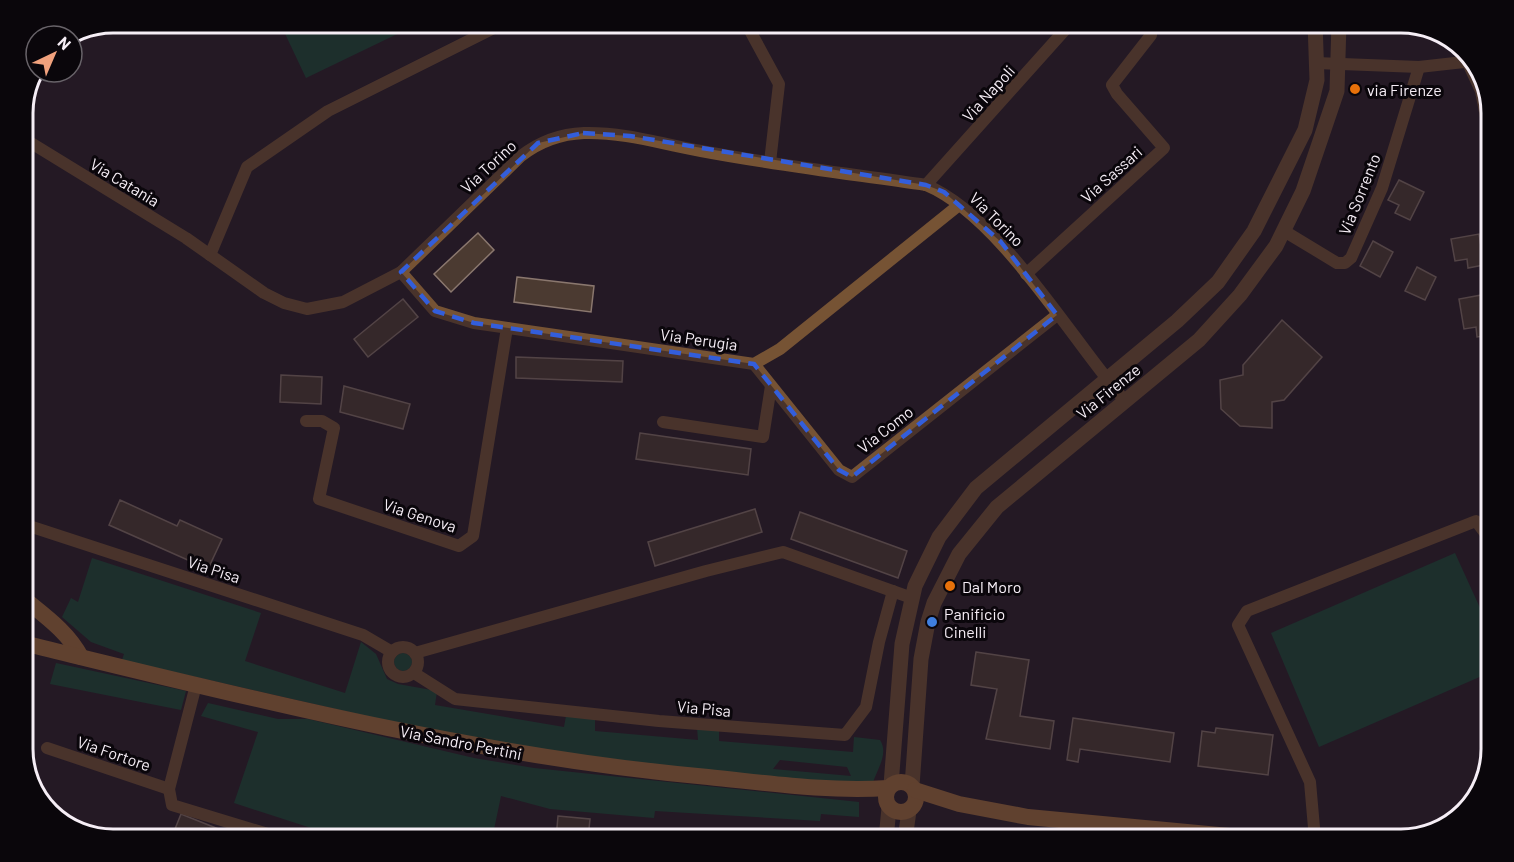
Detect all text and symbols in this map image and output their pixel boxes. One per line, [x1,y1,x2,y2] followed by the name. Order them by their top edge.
[24,24,84,84] north arrow
[54,32,75,53] text: N
[958,61,1018,125] street label: Via Napoli
[1367,80,1442,99] place label: via Firenze
[1348,82,1362,96] marker: via Firenze
[456,136,520,196] street label: Via Torino
[1077,142,1145,206] street label: Via Sassari
[1334,151,1384,237] street label: Via Sorrento
[87,154,163,210] street label: Via Catania
[966,188,1028,250] street label: Via Torino
[659,324,739,354] street label: Via Perugia
[1072,360,1144,422] street label: Via Firenze
[853,401,917,457] street label: Via Como
[381,494,459,536] street label: Via Genova
[185,552,243,586] street label: Via Pisa
[962,577,1021,596] place label: Dal Moro
[943,579,957,593] marker: Dal Moro
[944,604,1005,641] place label: Panificio Cinelli
[925,615,939,629] marker: Panificio Cinelli
[676,696,732,720] street label: Via Pisa
[398,721,524,763] street label: Via Sandro Pertini
[75,732,153,774] street label: Via Fortore

